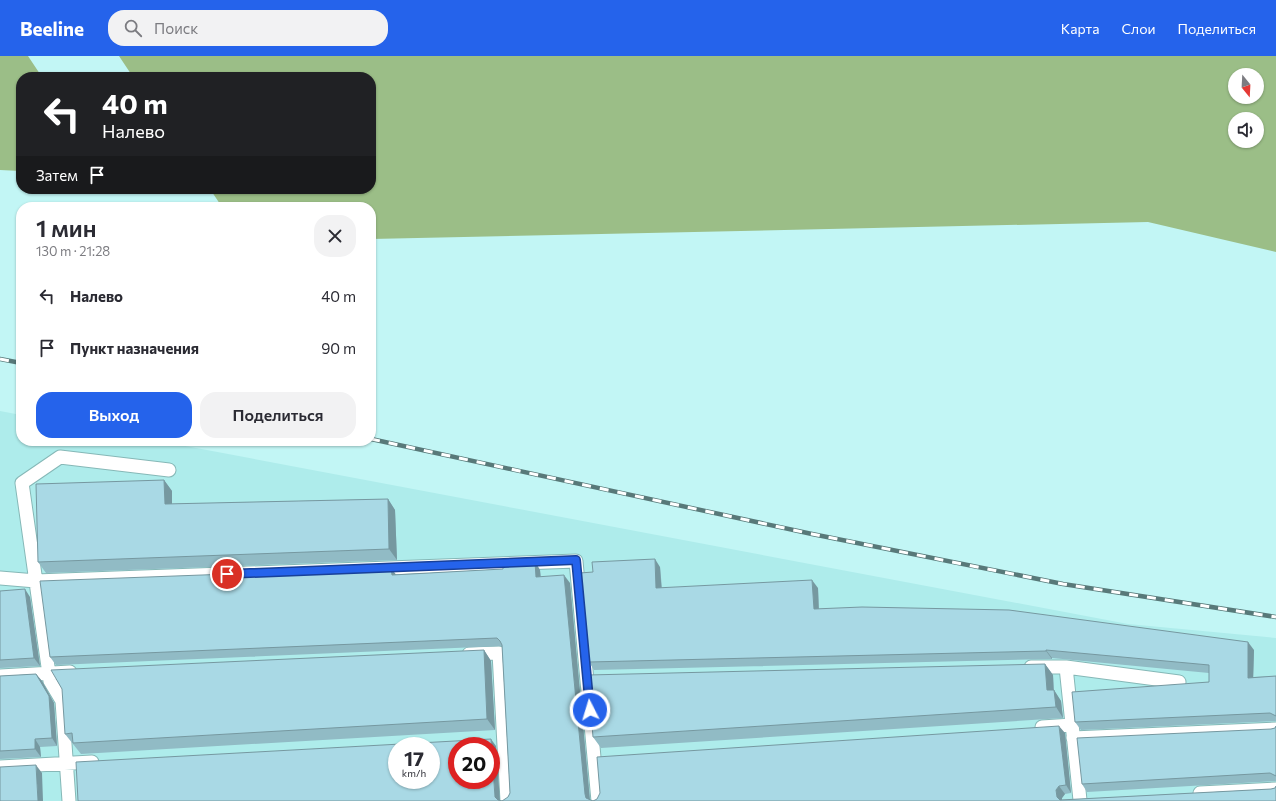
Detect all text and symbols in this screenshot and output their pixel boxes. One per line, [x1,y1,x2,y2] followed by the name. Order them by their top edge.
[108,10,388,46] search box
[20,17,84,40] text: Beeline
[122,17,144,39] icon: search
[154,19,198,37] text: Поиск
[1061,20,1099,37] text: Карта
[1121,20,1156,37] text: Слои
[1178,20,1256,37] text: Поделиться
[1228,68,1264,104] north arrow
[1228,68,1264,148] map controls
[102,86,168,120] text: 40 m
[36,88,88,140] icon: left
[1228,112,1264,148] button: sound
[102,120,165,142] text: Налево
[86,164,108,186] icon: arrive
[36,166,78,184] text: Затем
[36,213,97,242] text: 1 мин
[314,215,356,257] button: close
[36,243,110,259] text: 130 m · 21:28
[36,285,58,307] icon: left
[70,287,123,305] text: Налево
[321,287,356,305] text: 40 m
[36,337,58,359] icon: arrive
[70,339,199,357] text: Пункт назначения
[321,339,356,357] text: 90 m
[36,392,192,438] button: Выход
[200,392,356,438] button: Поделиться
[210,557,244,591] pin
[216,563,238,585] icon: arrive
[569,689,611,731] position arrow
[448,737,500,789] speed limit sign: 20
[404,746,424,770] text: 17
[402,767,426,779] text: km/h

